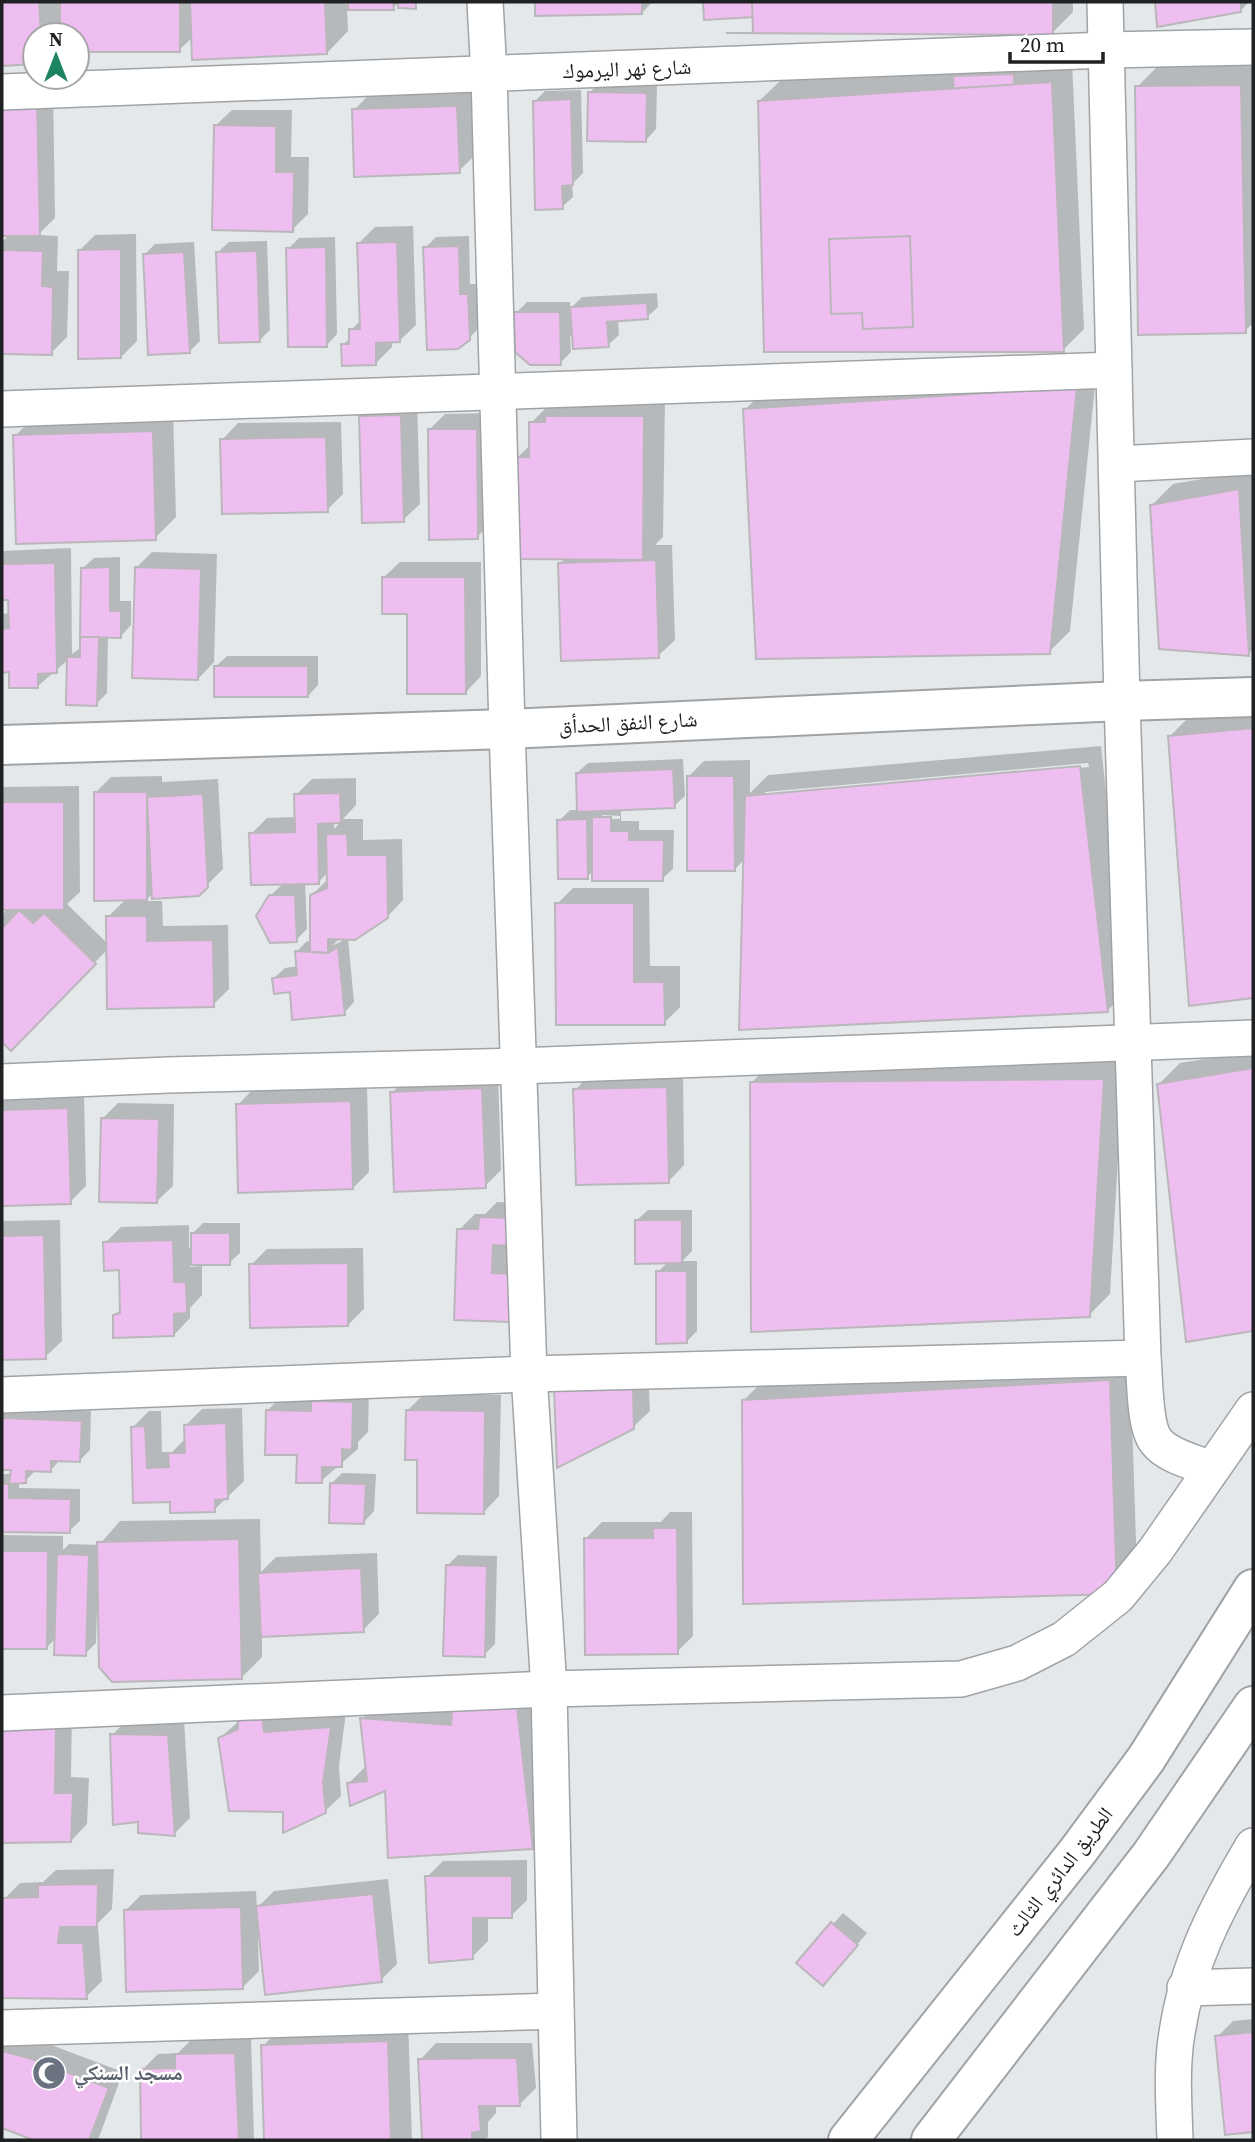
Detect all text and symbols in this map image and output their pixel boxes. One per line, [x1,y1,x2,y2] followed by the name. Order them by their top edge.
[21,21,91,91] north arrow
[1010,21,1103,65] scale bar
[49,26,63,52] text: N
[1020,30,1065,59] text: 20 m
[562,52,692,85] street label: شارع نهر اليرموك
[558,704,698,741] street label: شارع النفق الحدأق
[1000,1801,1121,1944] street label: الطريق الدائري الثالث
[30,2054,68,2092] mosque icon: مسجد السنكي
[74,2058,183,2089] place label: مسجد السنكي

